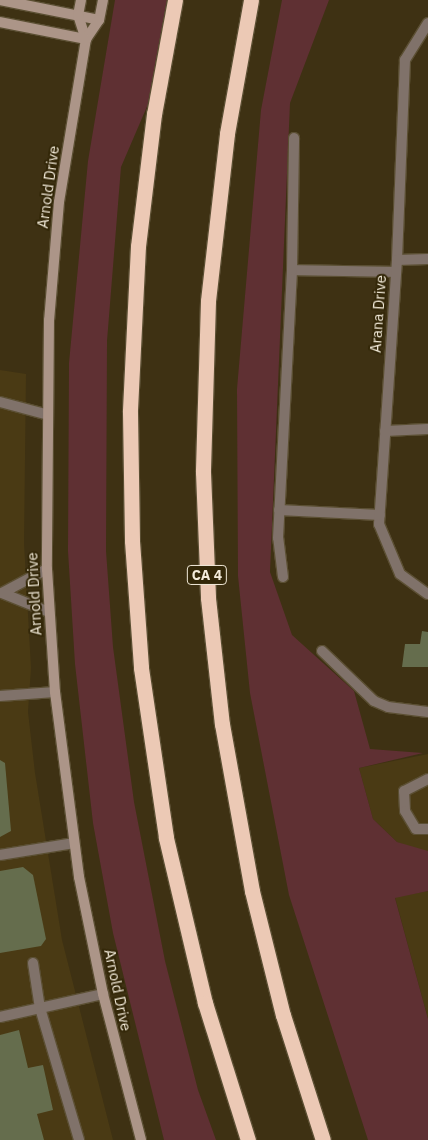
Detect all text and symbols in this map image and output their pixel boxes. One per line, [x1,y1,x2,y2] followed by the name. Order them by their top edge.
[33,145,63,229] street label: Arnold Drive
[366,274,390,354] street label: Arana Drive
[23,552,45,636] street label: Arnold Drive
[186,564,228,586] road number: CA 4
[101,947,135,1033] street label: Arnold Drive

